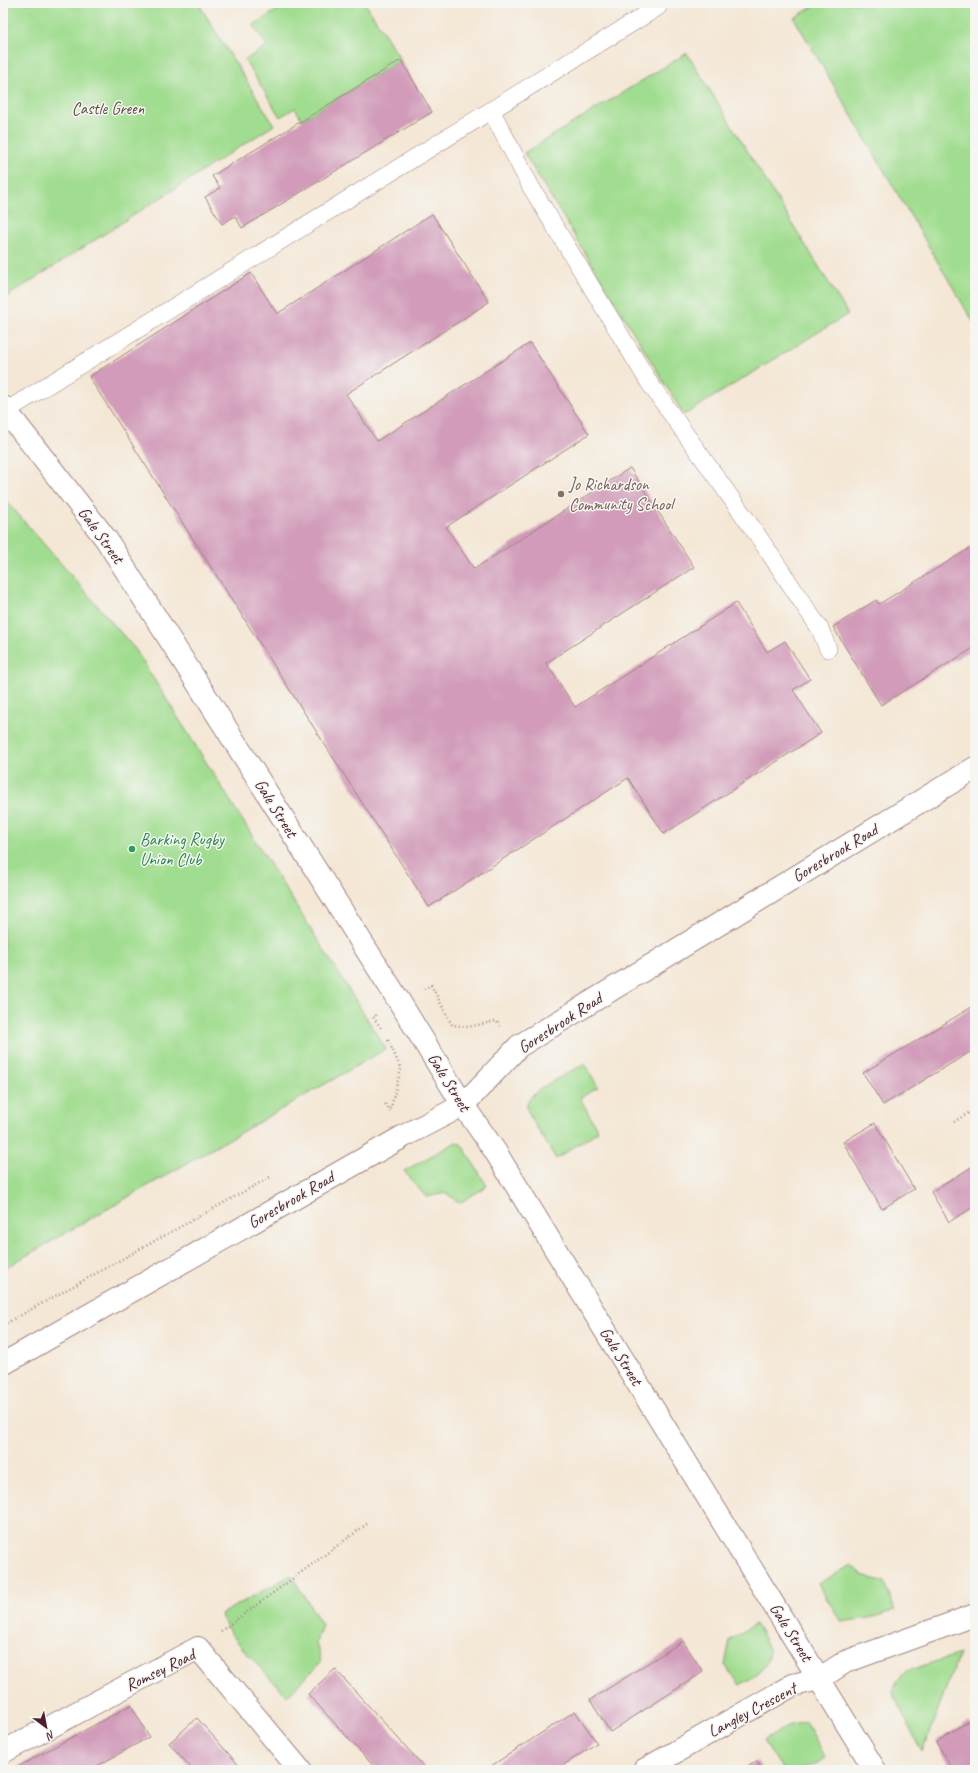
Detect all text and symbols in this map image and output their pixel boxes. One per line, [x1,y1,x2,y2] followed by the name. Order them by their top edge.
[72,98,145,119] park label: Castle Green
[568,474,676,515] place label: Jo Richardson Community School
[556,489,566,499] marker: Jo Richardson Community School
[73,503,130,569] street label: Gale Street
[250,775,303,843] street label: Gale Street
[788,818,884,887] street label: Goresbrook Road
[140,829,225,870] place label: Barking Rugby Union Club
[127,844,137,854] marker: Barking Rugby Union Club
[514,987,608,1058] street label: Goresbrook Road
[423,1049,476,1117] street label: Gale Street
[244,1166,340,1233] street label: Goresbrook Road
[595,1323,648,1391] street label: Gale Street
[765,1599,818,1667] street label: Gale Street
[122,1643,200,1696] street label: Romsey Road
[704,1677,802,1742] street label: Langley Crescent
[26,1707,66,1747] north arrow
[43,1728,58,1744] text: N

